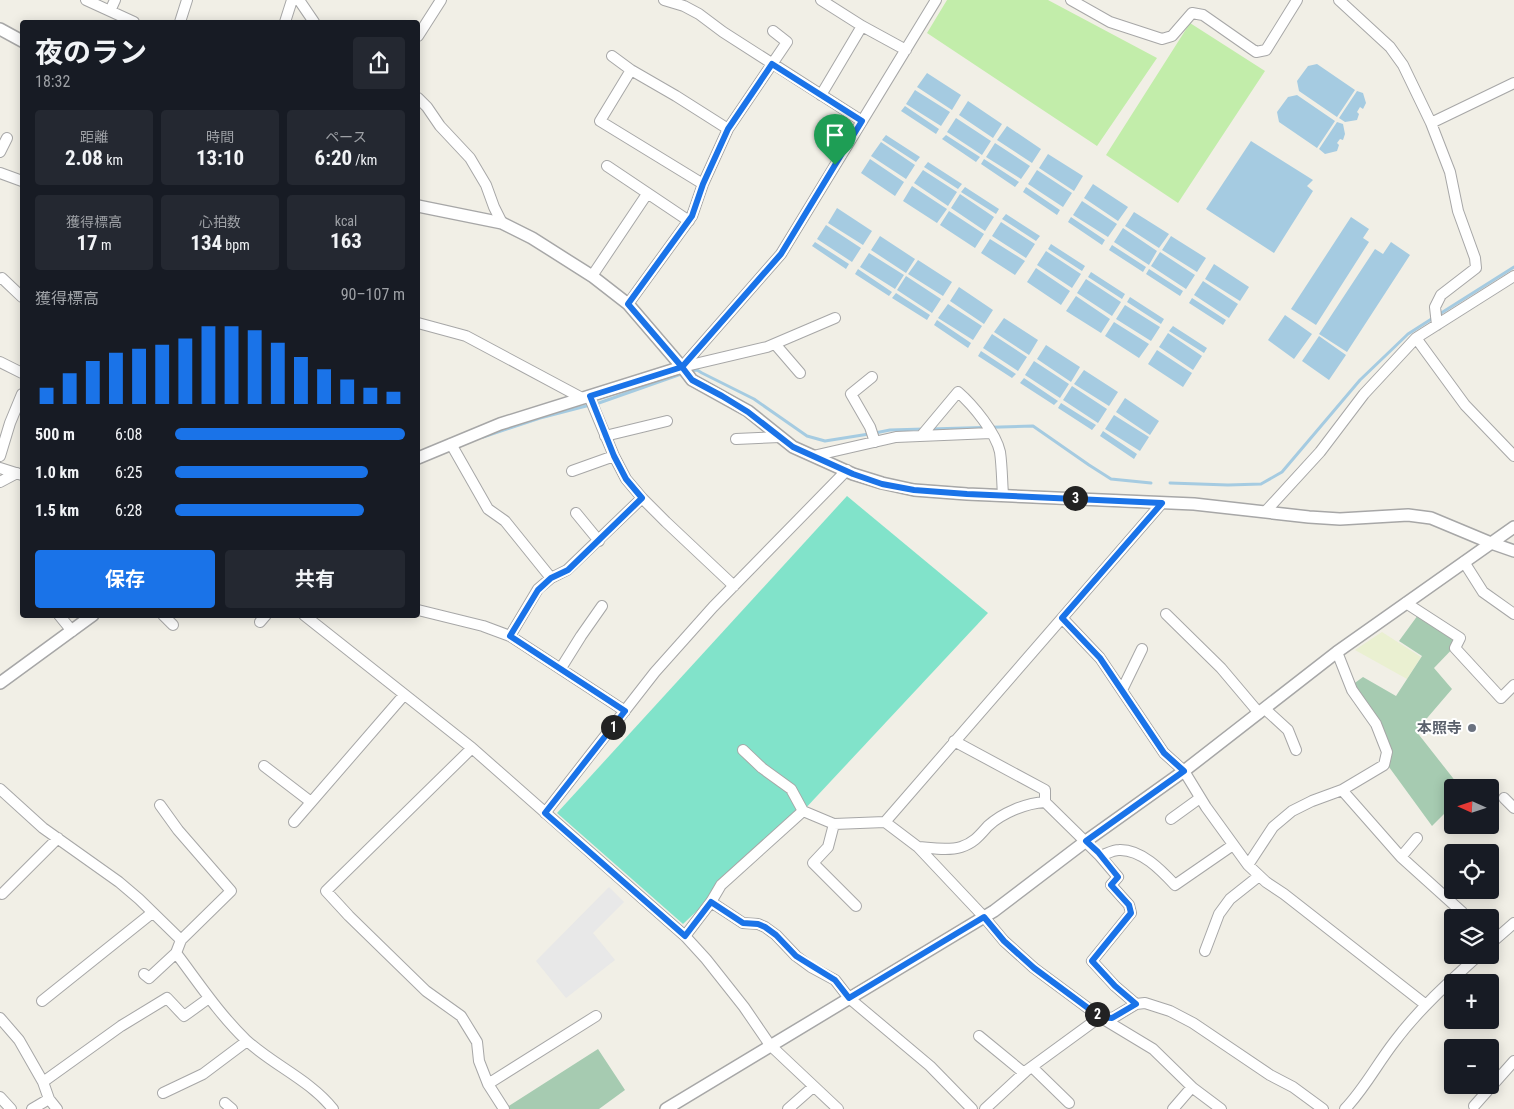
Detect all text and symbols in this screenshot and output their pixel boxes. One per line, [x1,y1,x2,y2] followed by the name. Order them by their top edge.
[35,36,147,69] text: 夜のラン
[353,37,405,89] button: share
[35,72,70,91] text: 18:32
[814,114,856,165] pin
[821,121,849,149] icon: arrive
[80,129,108,145] text: 距離
[206,129,234,145] text: 時間
[325,129,367,145] text: ペース
[65,146,103,170] text: 2.08
[196,146,244,170] text: 13:10
[315,146,352,170] text: 6:20
[103,152,123,168] text: km
[352,152,377,168] text: /km
[335,213,357,229] text: kcal
[66,214,122,230] text: 獲得標高
[199,214,241,230] text: 心拍数
[330,229,362,253] text: 163
[77,231,98,255] text: 17
[190,231,222,255] text: 134
[98,237,112,253] text: m
[222,237,250,253] text: bpm
[341,285,405,304] text: 90–107 m
[35,289,99,308] text: 獲得標高
[35,425,75,444] text: 500 m
[115,425,142,444] text: 6:08
[35,463,79,482] text: 1.0 km
[115,463,142,482] text: 6:25
[1062,486,1088,510] pin: 3
[1072,490,1079,506] text: 3
[35,501,79,520] text: 1.5 km
[115,501,142,520] text: 6:28
[35,550,215,608] button: 保存
[225,550,405,608] button: 共有
[600,714,626,740] pin: 1
[610,719,617,735] text: 1
[1417,719,1462,737] place label: 本照寺
[1466,722,1478,734] marker: 本照寺
[1444,779,1499,834] north arrow
[1444,779,1499,1094] map controls
[1444,844,1499,899] button: locate
[1444,909,1499,964] button: layers
[1444,974,1499,1029] button: +
[1084,1002,1110,1026] pin: 2
[1094,1006,1101,1022] text: 2
[1444,1039,1499,1094] button: −

